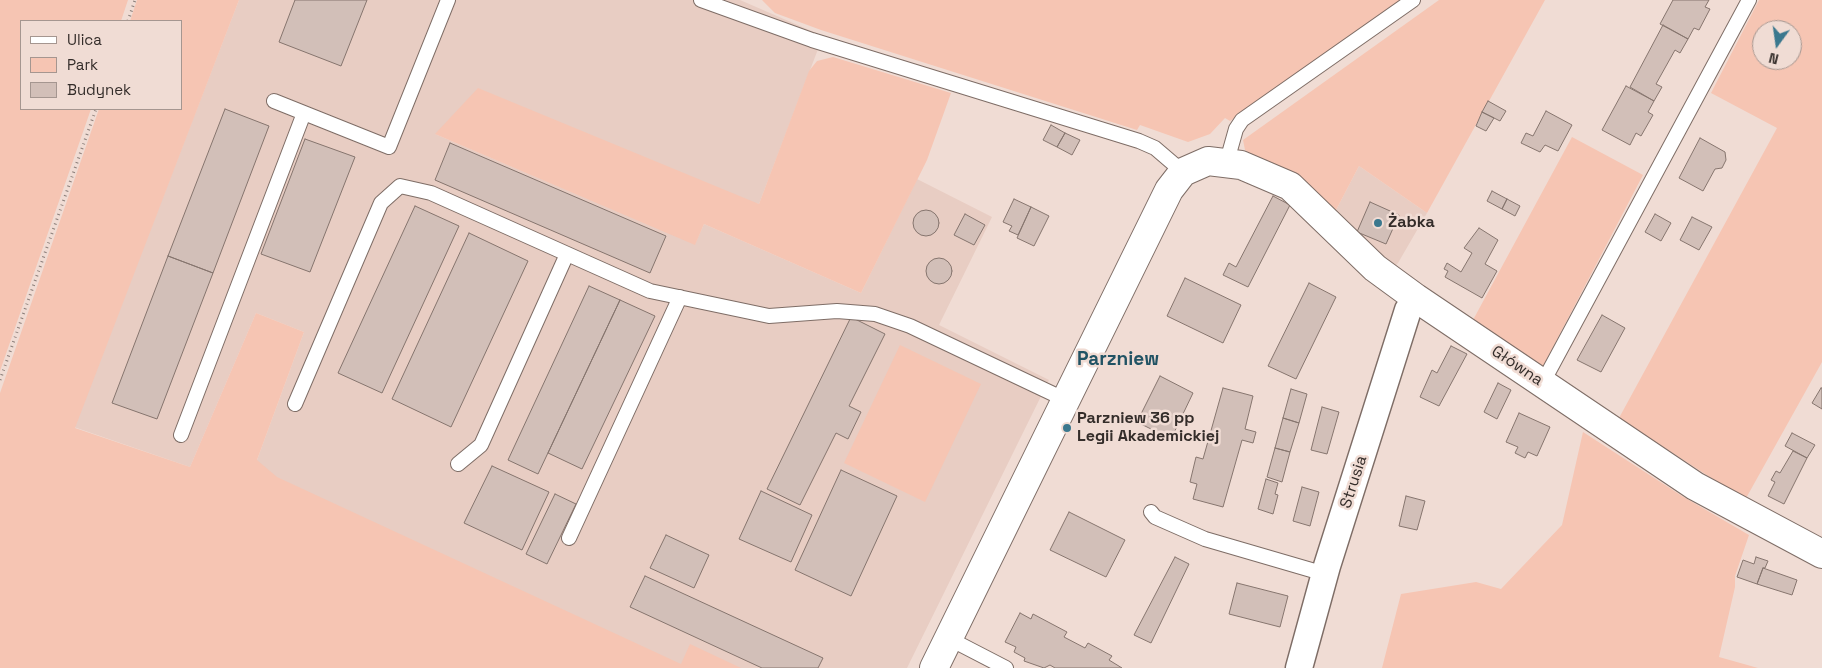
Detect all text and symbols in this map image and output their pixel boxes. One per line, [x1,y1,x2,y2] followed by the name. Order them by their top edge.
[20,20,182,110] legend
[1752,20,1802,70] north arrow
[67,30,102,49] text: Ulica
[1767,49,1780,68] text: N
[67,55,98,74] text: Park
[67,80,131,99] text: Budynek
[1388,213,1435,233] place label: Żabka
[1372,217,1384,229] marker: Żabka
[1488,342,1546,390] street label: Główna
[1077,349,1159,371] district label: Parzniew
[1077,409,1219,447] place label: Parzniew 36 pp Legii Akademickiej
[1061,422,1073,434] marker: Parzniew 36 pp Legii Akademickiej
[1336,453,1372,511] street label: Strusia

